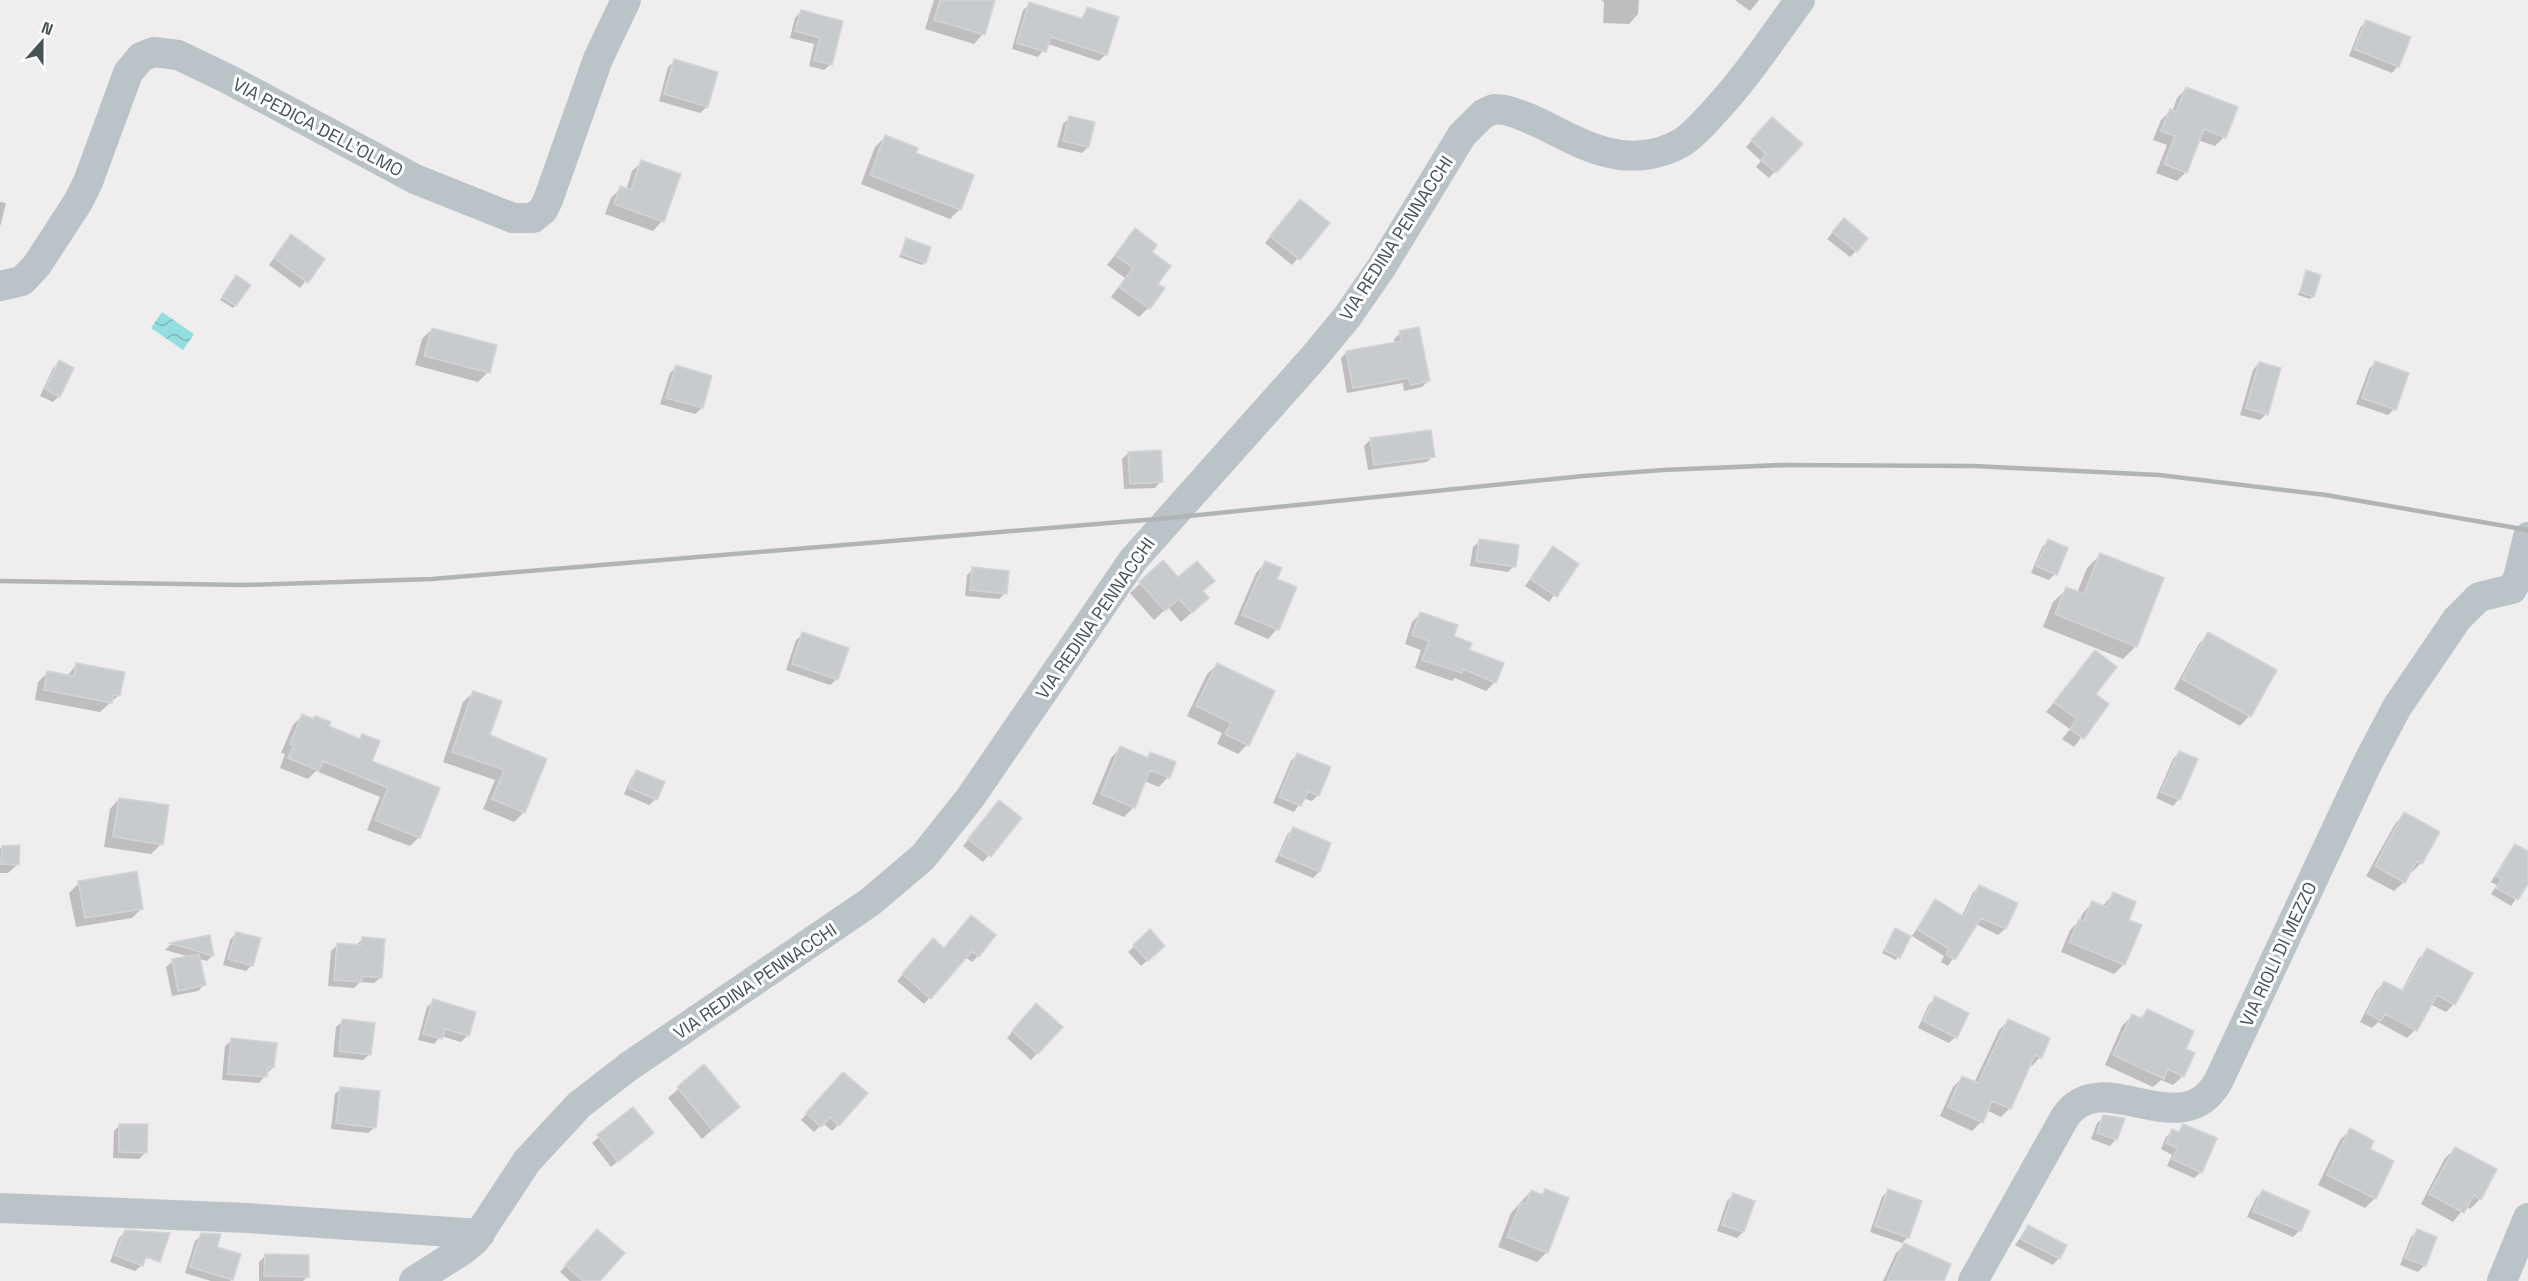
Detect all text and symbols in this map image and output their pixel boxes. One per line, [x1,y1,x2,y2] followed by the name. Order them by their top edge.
[12,12,72,72] north arrow
[38,17,56,40] text: N
[229,72,407,182] street label: VIA PEDICA DELL'OLMO
[1334,151,1458,325] street label: VIA REDINA PENNACCHI
[1030,533,1160,703] street label: VIA REDINA PENNACCHI
[2234,878,2322,1030] street label: VIA RIOLI DI MEZZO
[669,918,841,1044] street label: VIA REDINA PENNACCHI

